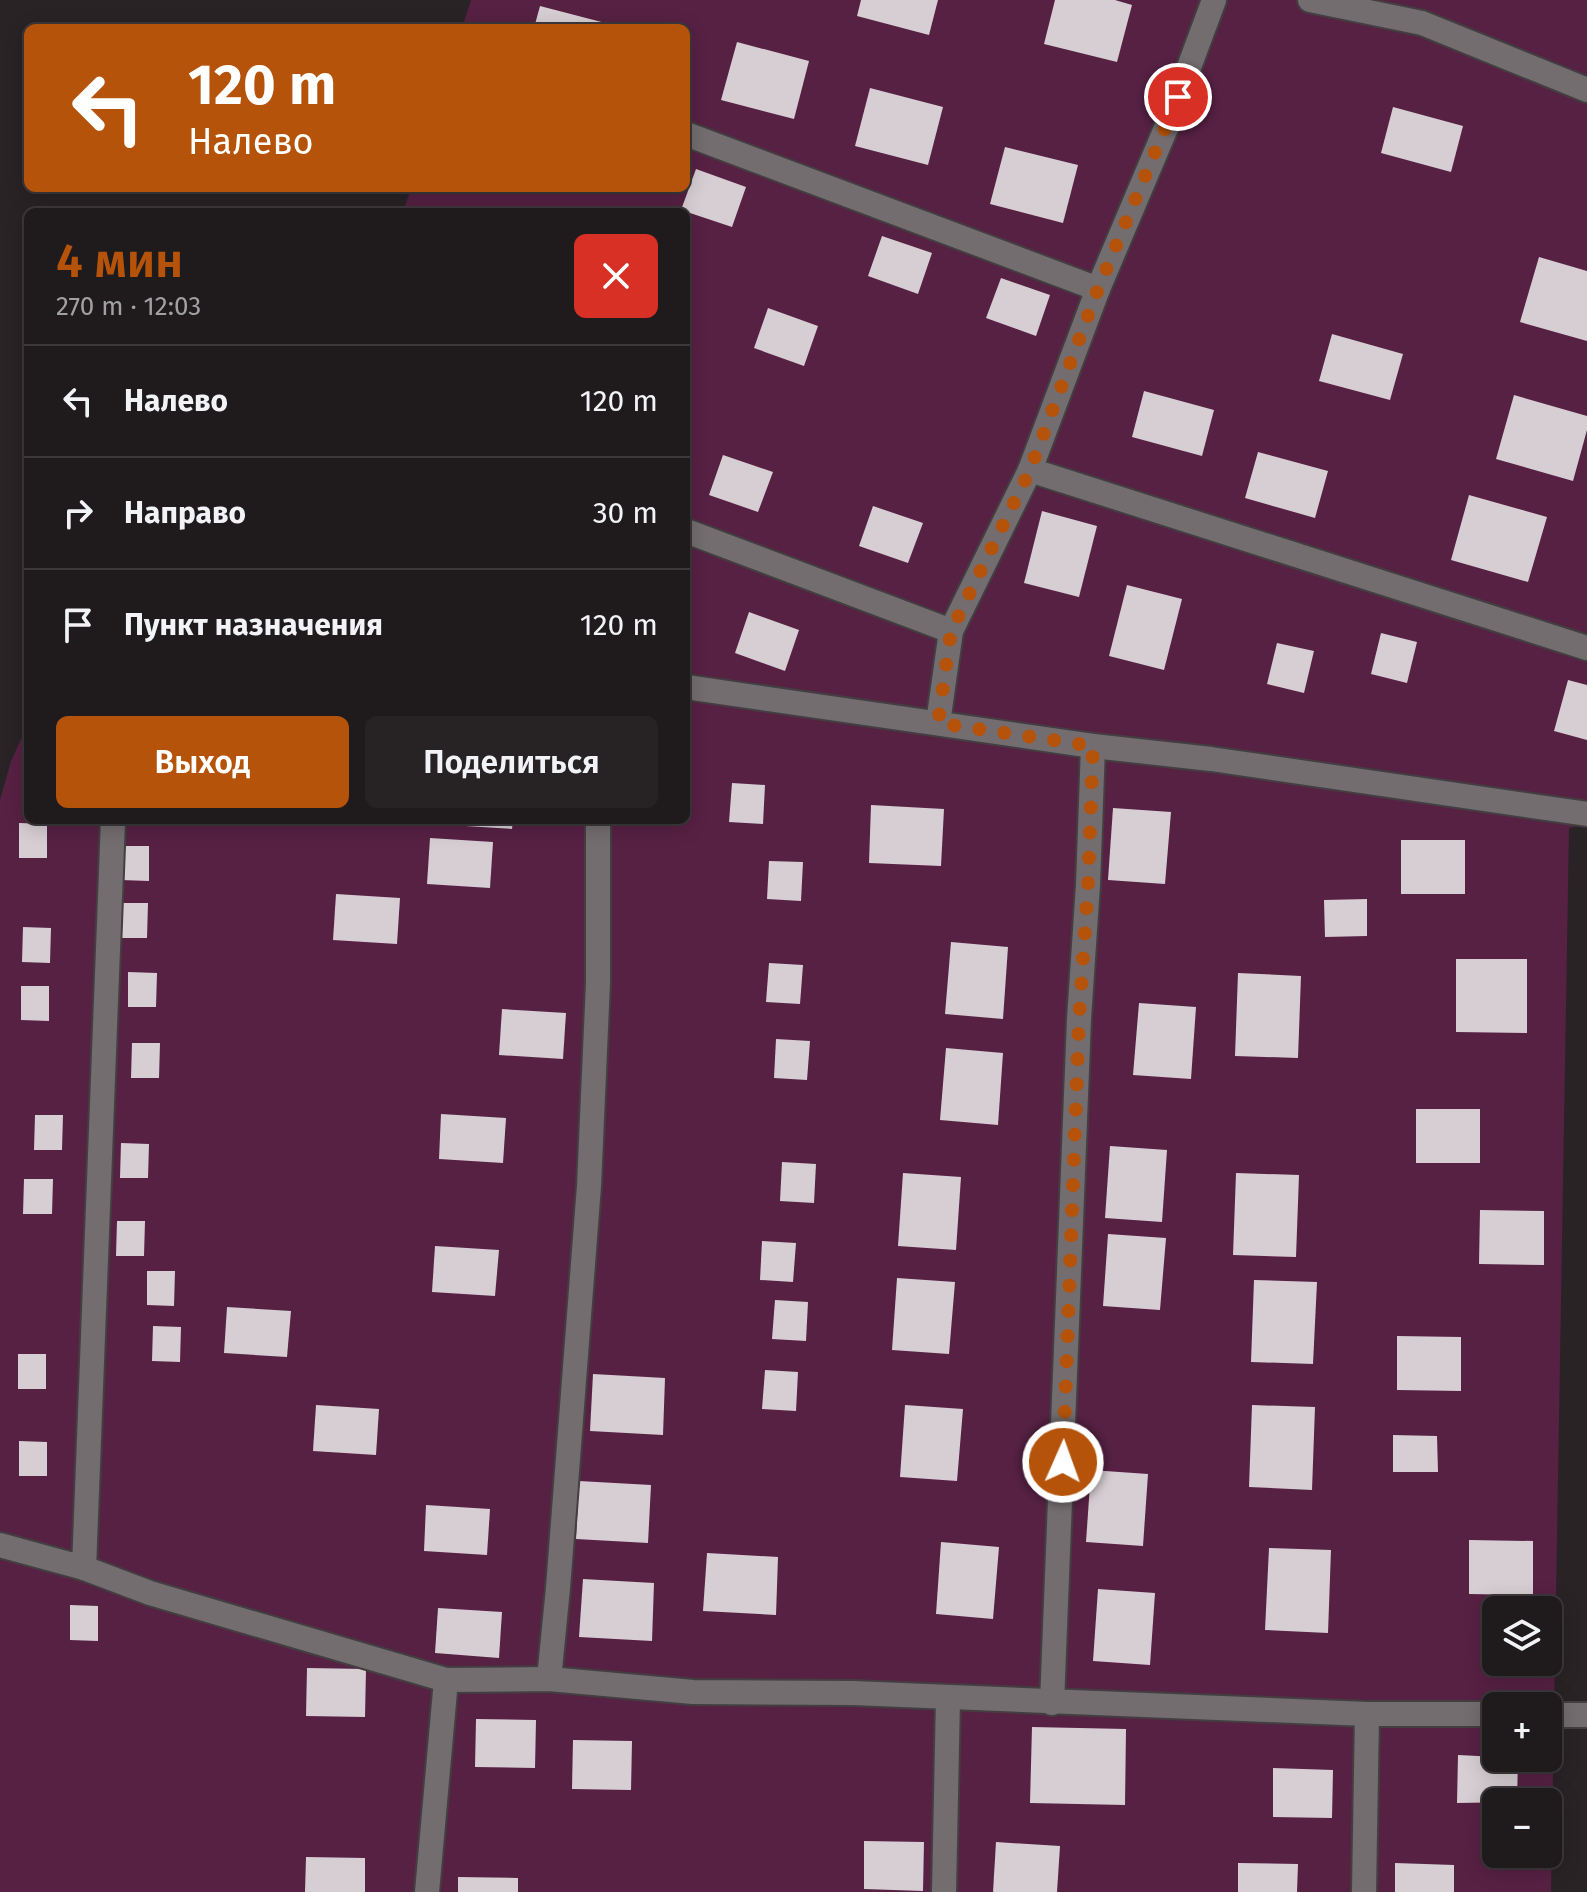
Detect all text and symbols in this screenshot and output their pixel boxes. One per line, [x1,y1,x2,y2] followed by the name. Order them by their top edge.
[188,52,336,119] text: 120 m
[56,56,160,160] icon: left
[1144,63,1212,131] pin
[1156,75,1200,119] icon: arrive
[188,120,314,164] text: Налево
[56,232,183,290] text: 4 мин
[574,234,658,318] button: close
[56,291,201,322] text: 270 m · 12:03
[56,379,100,423] icon: left
[124,383,228,419] text: Налево
[580,383,658,419] text: 120 m
[56,491,100,535] icon: right
[124,495,246,531] text: Направо
[593,495,658,531] text: 30 m
[56,603,100,647] icon: arrive
[124,607,383,643] text: Пункт назначения
[580,607,658,643] text: 120 m
[56,716,349,808] button: Выход
[365,716,658,808] button: Поделиться
[1021,1420,1105,1504] position arrow
[1482,1596,1562,1868] map controls
[1482,1596,1562,1676] button: layers
[1482,1692,1562,1772] button: +
[1482,1788,1562,1868] button: −

